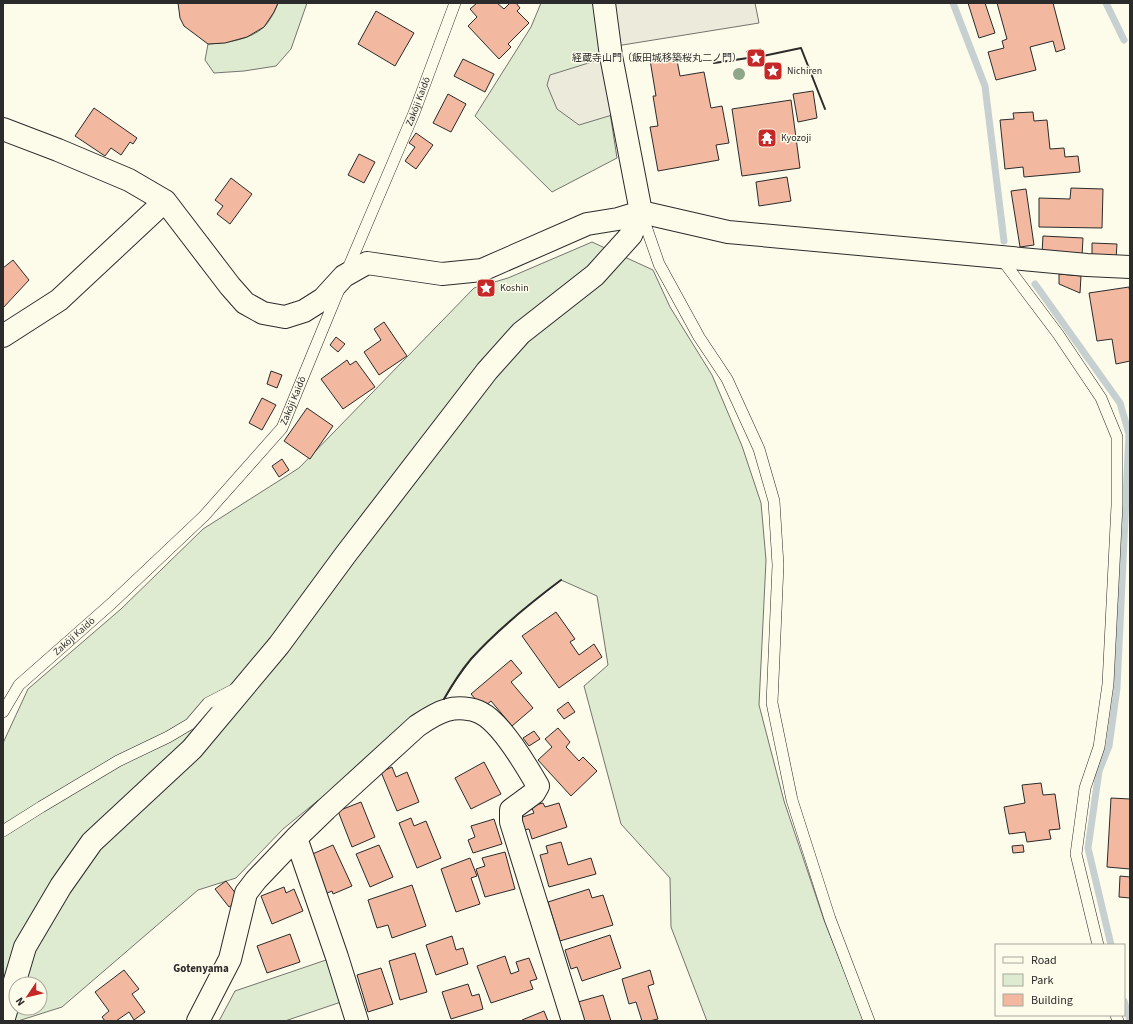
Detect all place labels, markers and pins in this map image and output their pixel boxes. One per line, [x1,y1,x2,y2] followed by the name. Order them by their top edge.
[745,47,767,69] place icon: 経蔵寺山門（飯田城移築桜丸二ノ門）
[572,51,742,65] place label: 経蔵寺山門（飯田城移築桜丸二ノ門）
[762,60,784,82] place icon: Nichiren
[787,64,822,78] place label: Nichiren
[756,127,778,149] temple icon: Kyozoji
[781,131,811,145] place label: Kyozoji
[475,277,497,299] place icon: Koshin
[500,281,529,295] place label: Koshin

